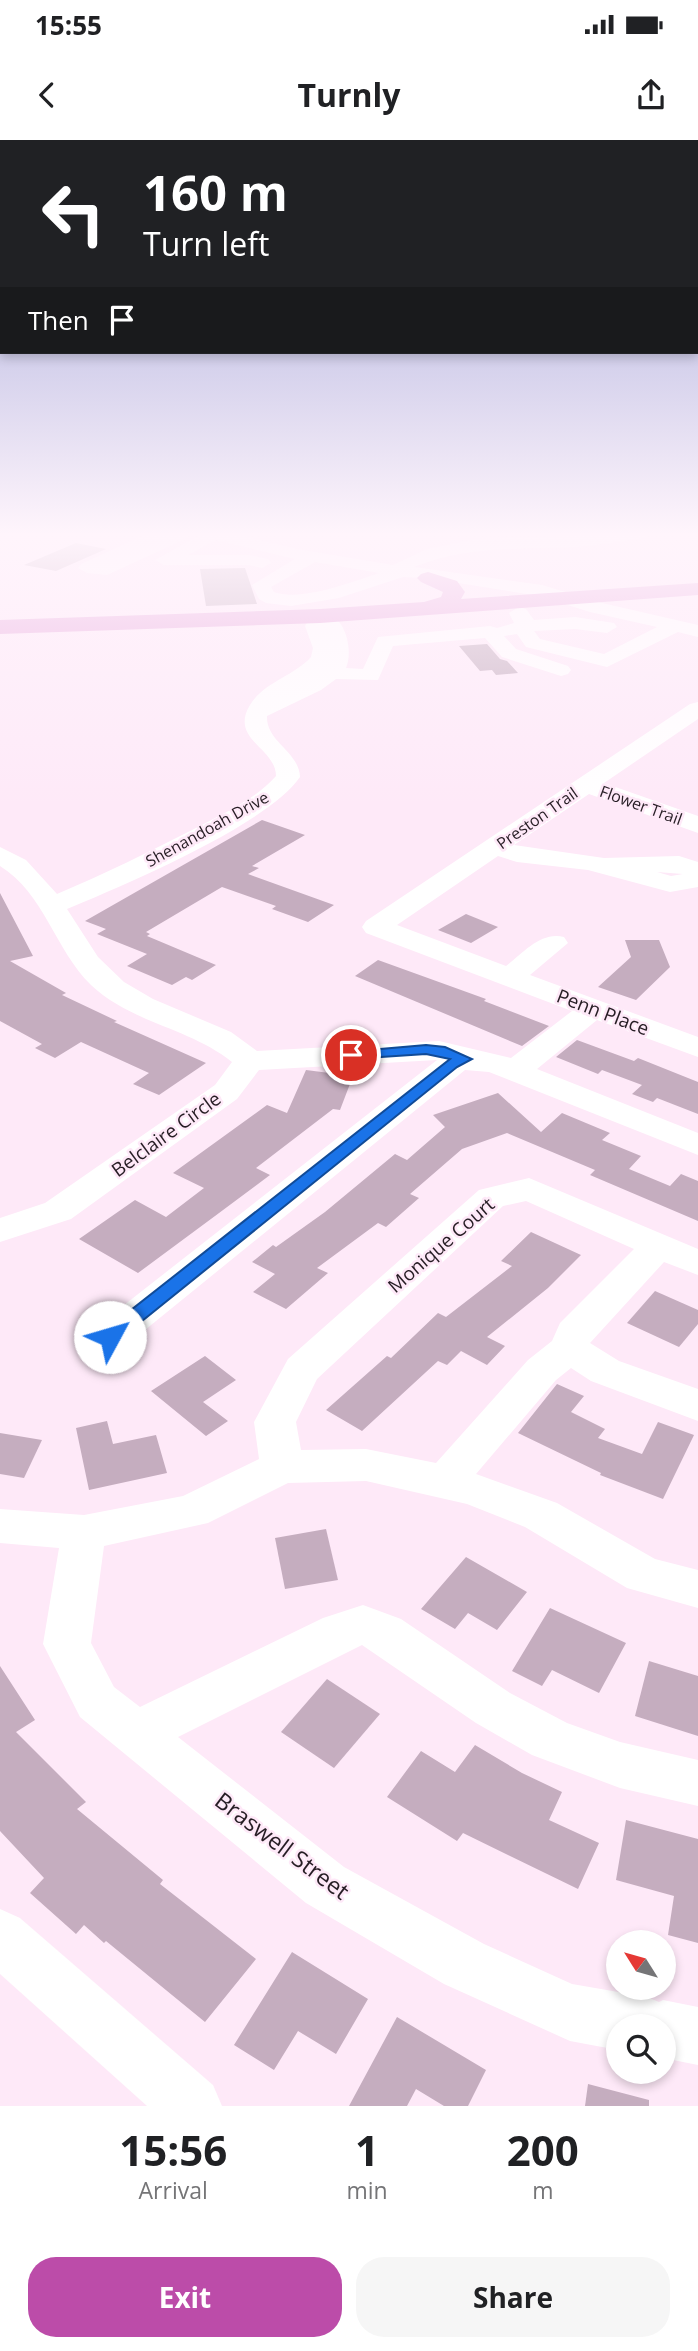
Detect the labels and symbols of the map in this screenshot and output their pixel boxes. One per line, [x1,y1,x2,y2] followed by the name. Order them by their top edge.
[597,780,685,830] street label: Flower Trail
[492,782,582,854] street label: Preston Trail
[142,786,272,872] street label: Shenandoah Drive
[553,982,653,1042] street label: Penn Place
[321,1025,381,1085] pin
[106,1085,226,1183] street label: Belclaire Circle
[382,1191,500,1299] street label: Monique Court
[73,1300,147,1374] position arrow
[209,1784,356,1906] street label: Braswell Street
[606,1930,676,2000] north arrow

